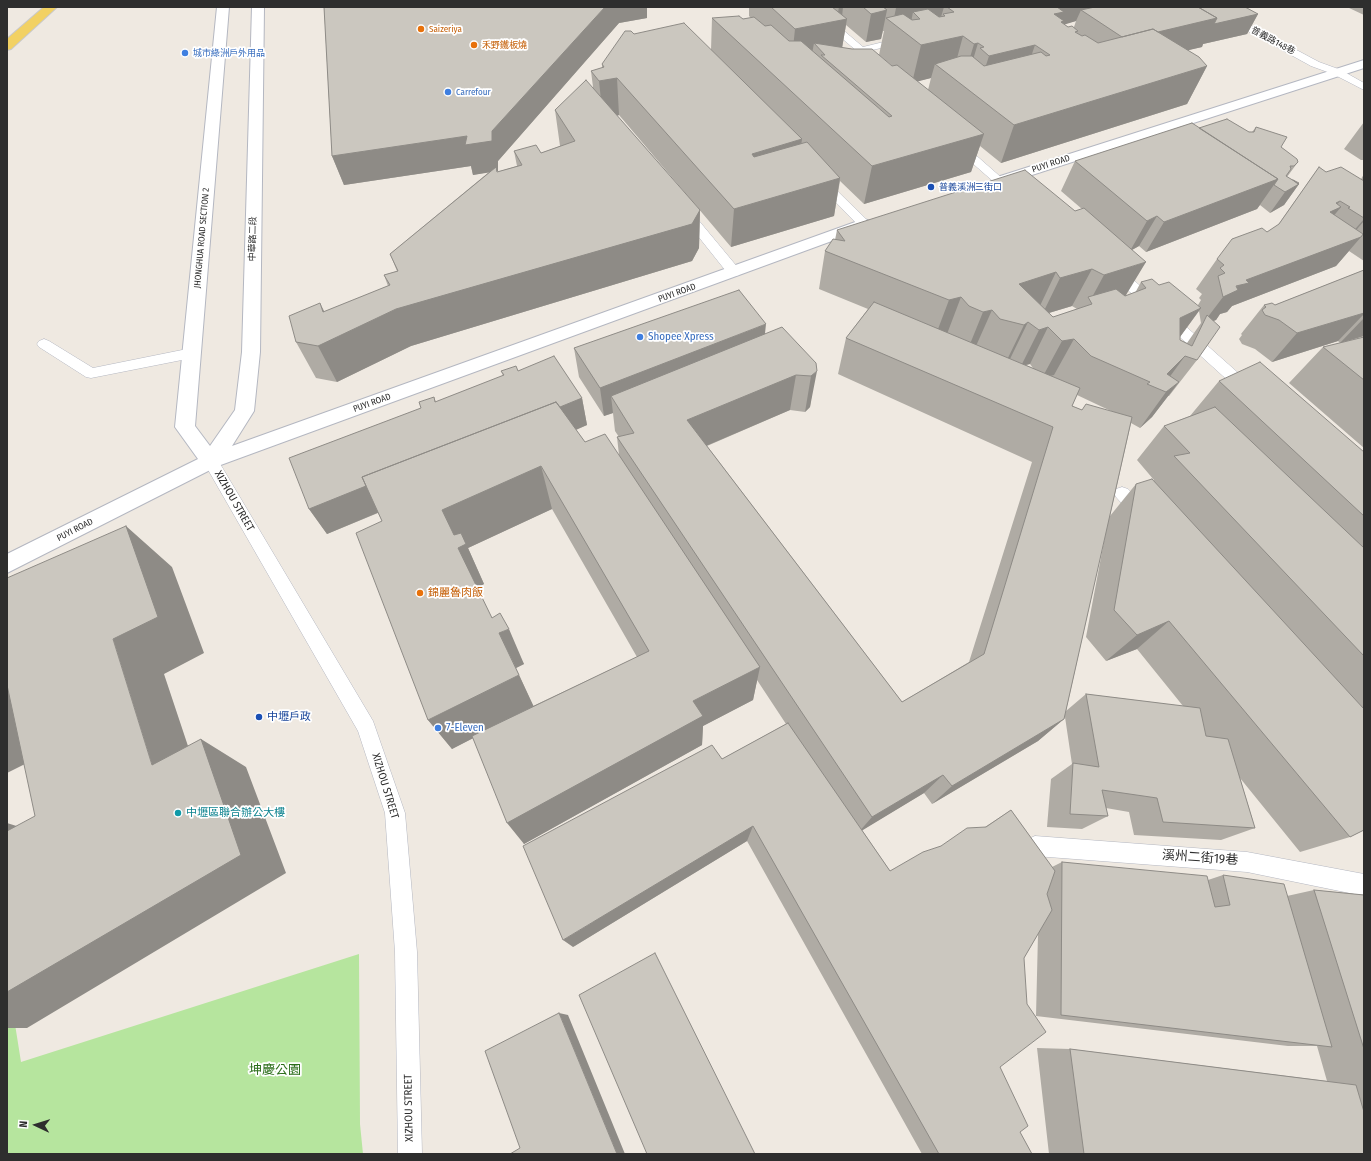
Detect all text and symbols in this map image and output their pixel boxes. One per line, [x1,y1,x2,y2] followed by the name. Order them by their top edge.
[416,24,426,34] marker: Saizeriya
[429,24,462,34] place label: Saizeriya
[1249,25,1297,57] street label: 普義路148巷
[469,40,479,50] marker: 禾野鐵板燒
[482,40,527,50] place label: 禾野鐵板燒
[180,48,190,58] marker: 城市綠洲戶外用品
[193,48,265,58] place label: 城市綠洲戶外用品
[443,87,453,97] marker: Carrefour
[456,87,491,97] place label: Carrefour
[1031,153,1071,175] street label: PUYI ROAD
[926,182,936,192] marker: 普義溪洲三街口
[939,182,1002,192] place label: 普義溪洲三街口
[192,187,212,289] street label: JHONGHUA ROAD SECTION 2
[247,216,259,262] street label: 中華路二段
[657,281,697,305] street label: PUYI ROAD
[648,330,714,344] place label: Shopee Xpress
[635,332,645,342] marker: Shopee Xpress
[352,391,392,415] street label: PUYI ROAD
[211,468,257,534] street label: XIZHOU STREET
[55,516,95,544] street label: PUYI ROAD
[428,586,483,600] place label: 錦麗魯肉飯
[415,588,425,598] marker: 錦麗魯肉飯
[267,710,311,724] place label: 中壢戶政
[254,712,264,722] marker: 中壢戶政
[446,721,484,735] place label: 7-Eleven
[433,723,443,733] marker: 7-Eleven
[369,752,401,820] street label: XIZHOU STREET
[186,806,285,820] place label: 中壢區聯合辦公大樓
[173,808,183,818] marker: 中壢區聯合辦公大樓
[1161,848,1239,868] street label: 溪州二街19巷
[249,1062,301,1078] park label: 坤慶公園
[402,1074,416,1142] street label: XIZHOU STREET
[16,1105,56,1145] north arrow
[17,1120,30,1128] text: N

